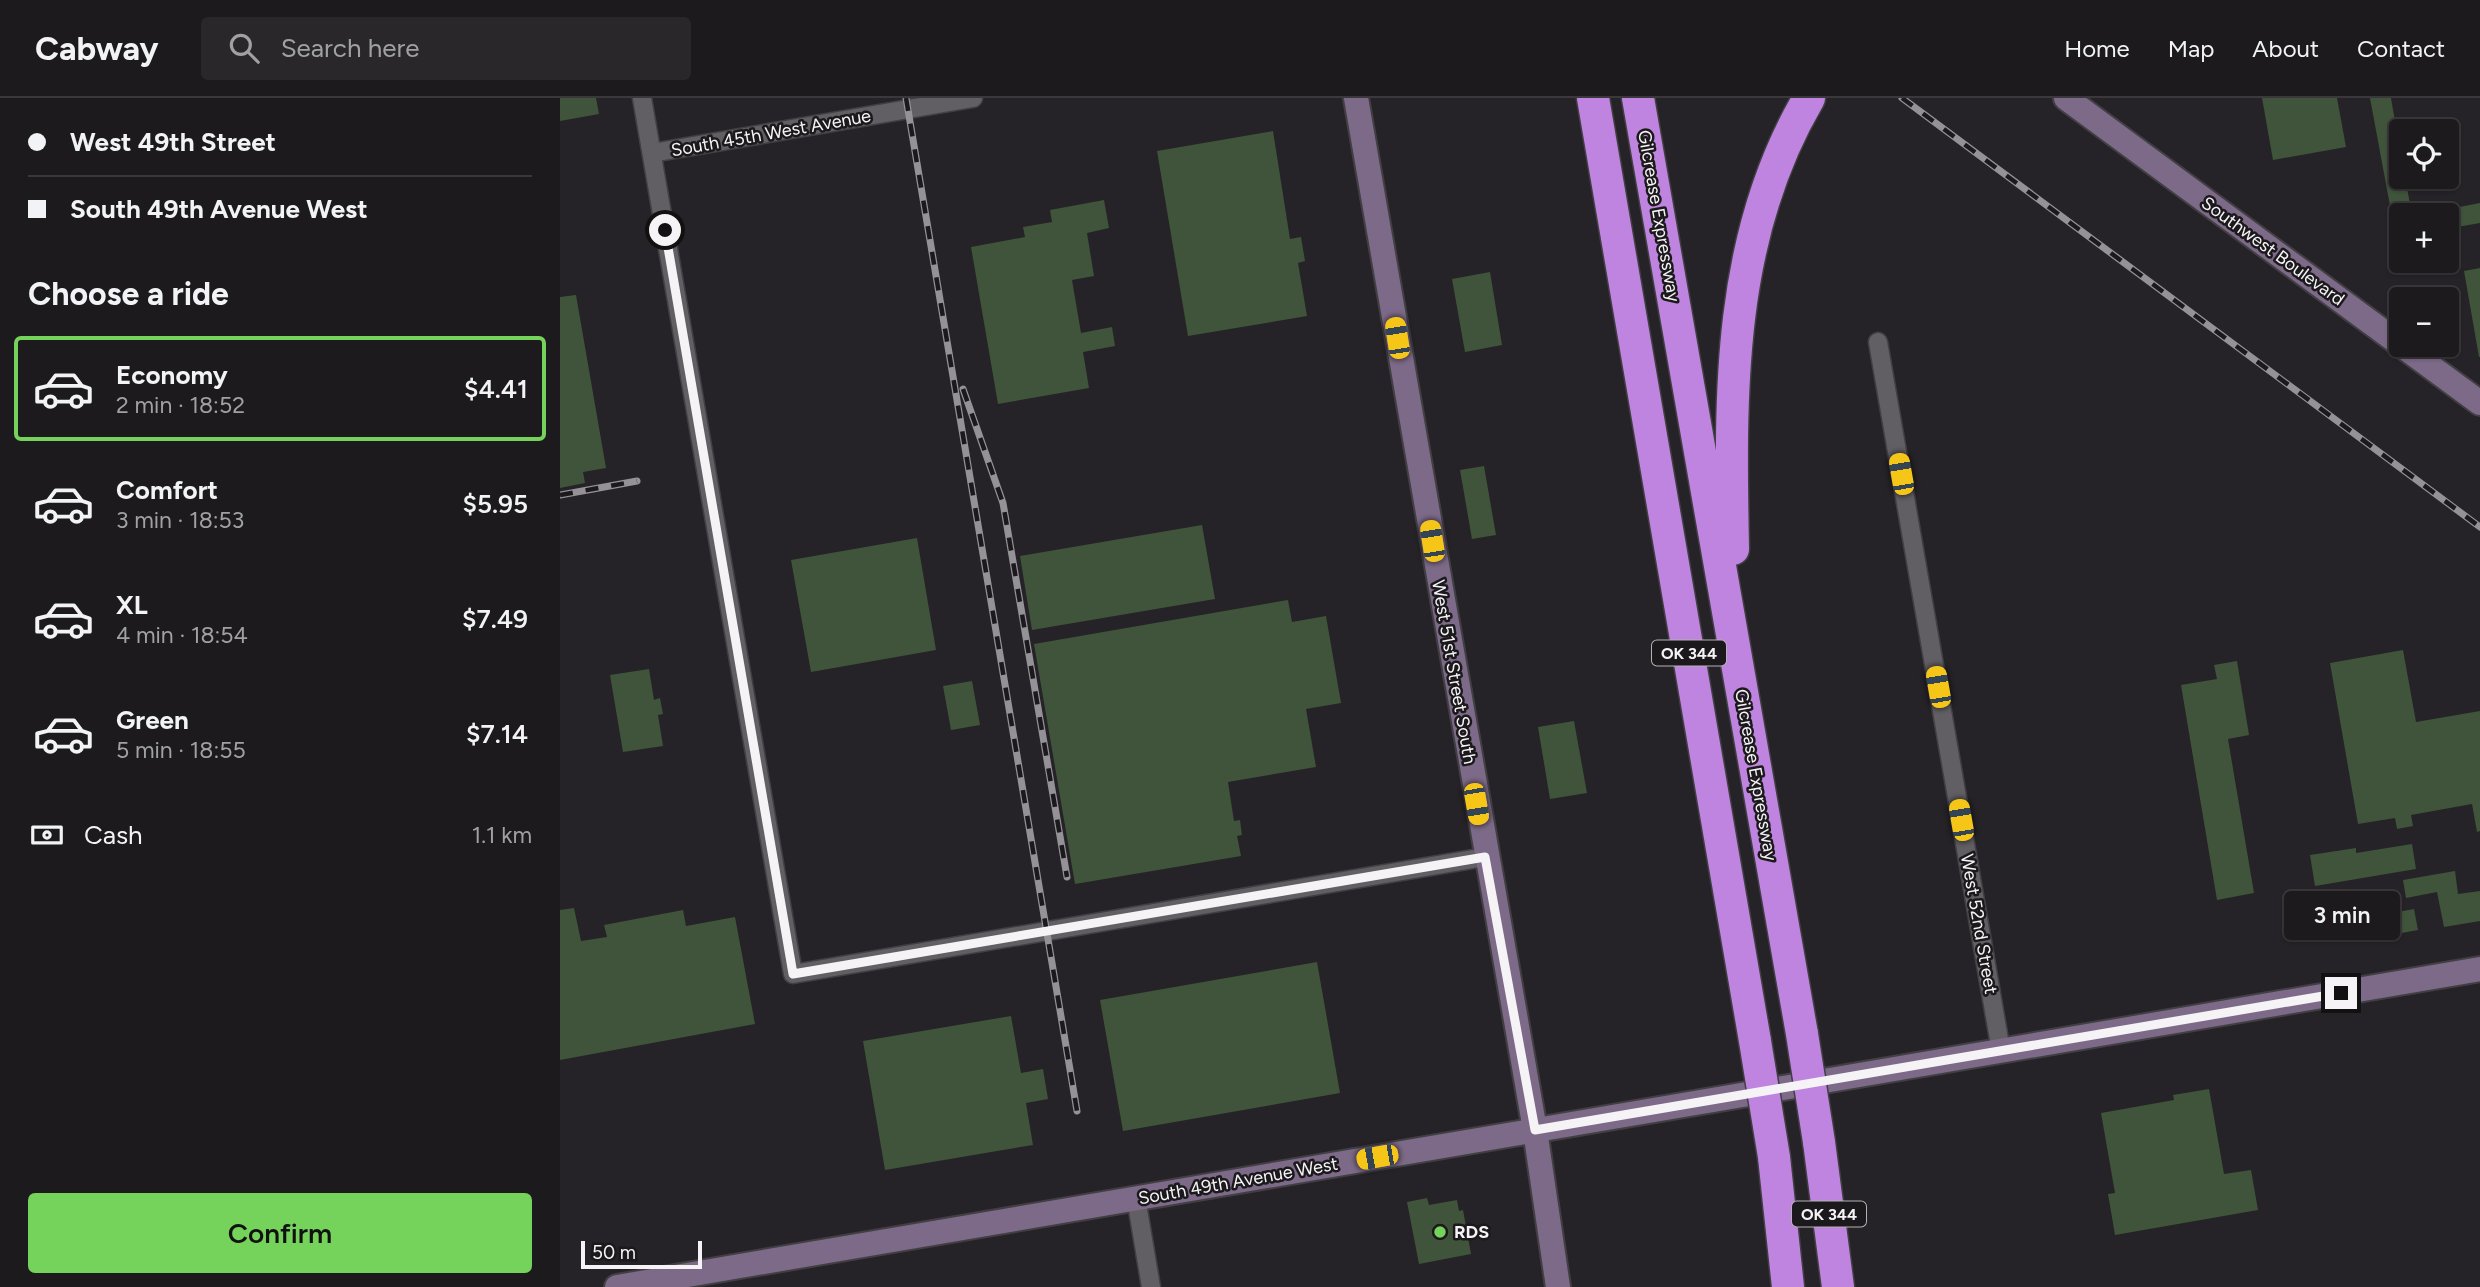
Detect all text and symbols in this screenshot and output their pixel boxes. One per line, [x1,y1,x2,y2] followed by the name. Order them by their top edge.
[201,17,691,80] search box
[35,29,159,68] text: Cabway
[225,29,263,67] icon: search
[281,32,420,64] text: Search here
[2064,34,2130,63] text: Home
[2168,34,2214,63] text: Map
[2252,34,2319,63] text: About
[2357,34,2445,63] text: Contact
[669,105,873,161] street label: South 45th West Avenue
[2389,119,2459,357] map controls
[2389,119,2459,189] button: locate
[70,126,276,158] text: West 49th Street
[1633,128,1685,304] street label: Gilcrease Expressway
[2197,192,2349,310] street label: Southwest Boulevard
[70,193,368,225] text: South 49th Avenue West
[2389,203,2459,273] button: +
[649,214,681,246] route start
[28,275,229,313] text: Choose a ride
[2389,287,2459,357] button: −
[1384,316,1411,360] car
[32,357,95,420] icon: car
[116,359,228,391] text: Economy
[464,373,528,405] text: $4.41
[116,391,245,419] text: 2 min · 18:52
[1888,451,1915,497] car
[32,472,95,535] icon: car
[116,474,218,506] text: Comfort
[462,488,528,520] text: $5.95
[116,506,244,534] text: 3 min · 18:53
[1419,519,1446,563] car
[1427,578,1481,766] street label: West 51st Street South
[32,587,95,650] icon: car
[116,589,148,621] text: XL
[462,603,528,635] text: $7.49
[116,621,248,649] text: 4 min · 18:54
[1652,640,1726,666] road number: OK 344
[1925,664,1952,710] car
[1730,687,1782,863] street label: Gilcrease Expressway
[32,702,95,765] icon: car
[116,704,189,736] text: Green
[466,718,528,750] text: $7.14
[116,736,246,764] text: 5 min · 18:55
[1463,781,1490,827] car
[1948,797,1975,843] car
[28,816,66,854] icon: cash
[84,819,143,851] text: Cash
[472,821,532,849] text: 1.1 km
[1956,852,2002,996] street label: West 52nd Street
[2283,892,2399,940] callout: 3 min
[2314,901,2370,929] text: 3 min
[2325,977,2357,1009] route end
[1355,1143,1400,1171] car
[1136,1153,1340,1209] street label: South 49th Avenue West
[28,1193,532,1273] button: Confirm
[1792,1202,1866,1226] road number: OK 344
[1454,1221,1489,1243] place label: RDS
[1432,1224,1448,1240] marker: RDS
[581,1238,702,1270] scale bar
[592,1241,636,1264] text: 50 m

